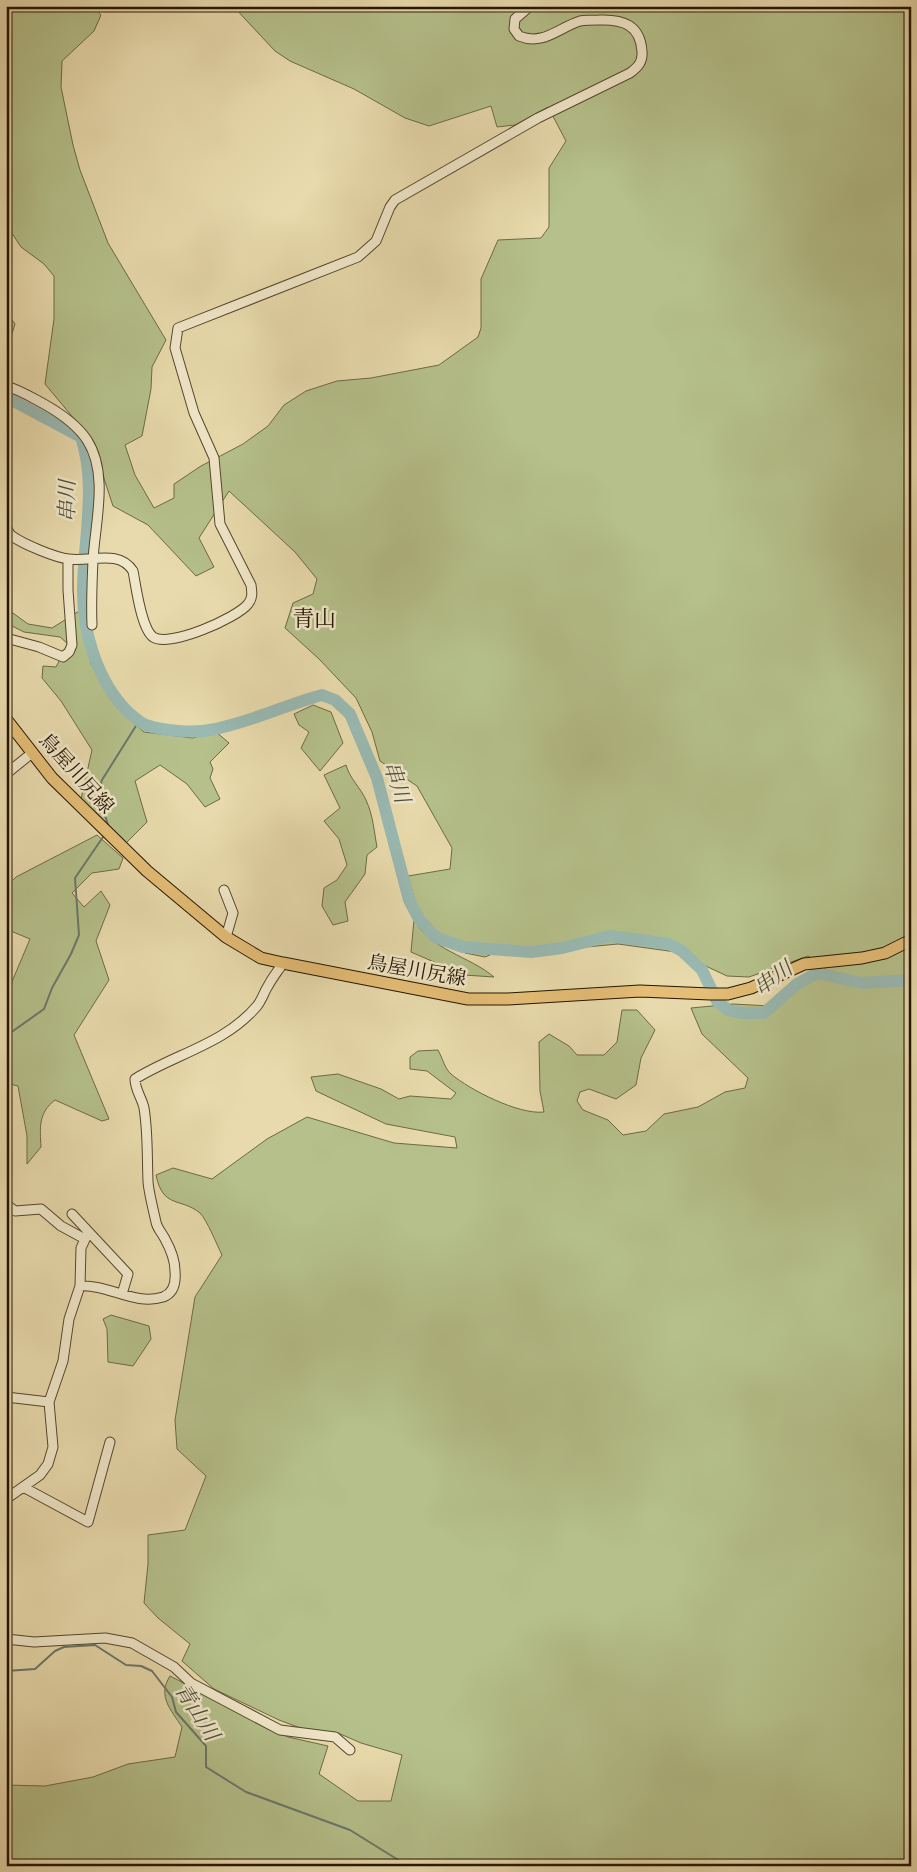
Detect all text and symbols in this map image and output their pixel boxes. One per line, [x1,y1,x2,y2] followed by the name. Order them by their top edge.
[55,478,82,522] water label: 串川
[292,606,336,634] district label: 青山
[33,728,119,820] street label: 鳥屋川尻線
[376,758,416,809] water label: 串川
[365,950,468,992] street label: 鳥屋川尻線
[749,955,800,1002] water label: 串川
[168,1679,225,1748] water label: 青山川

